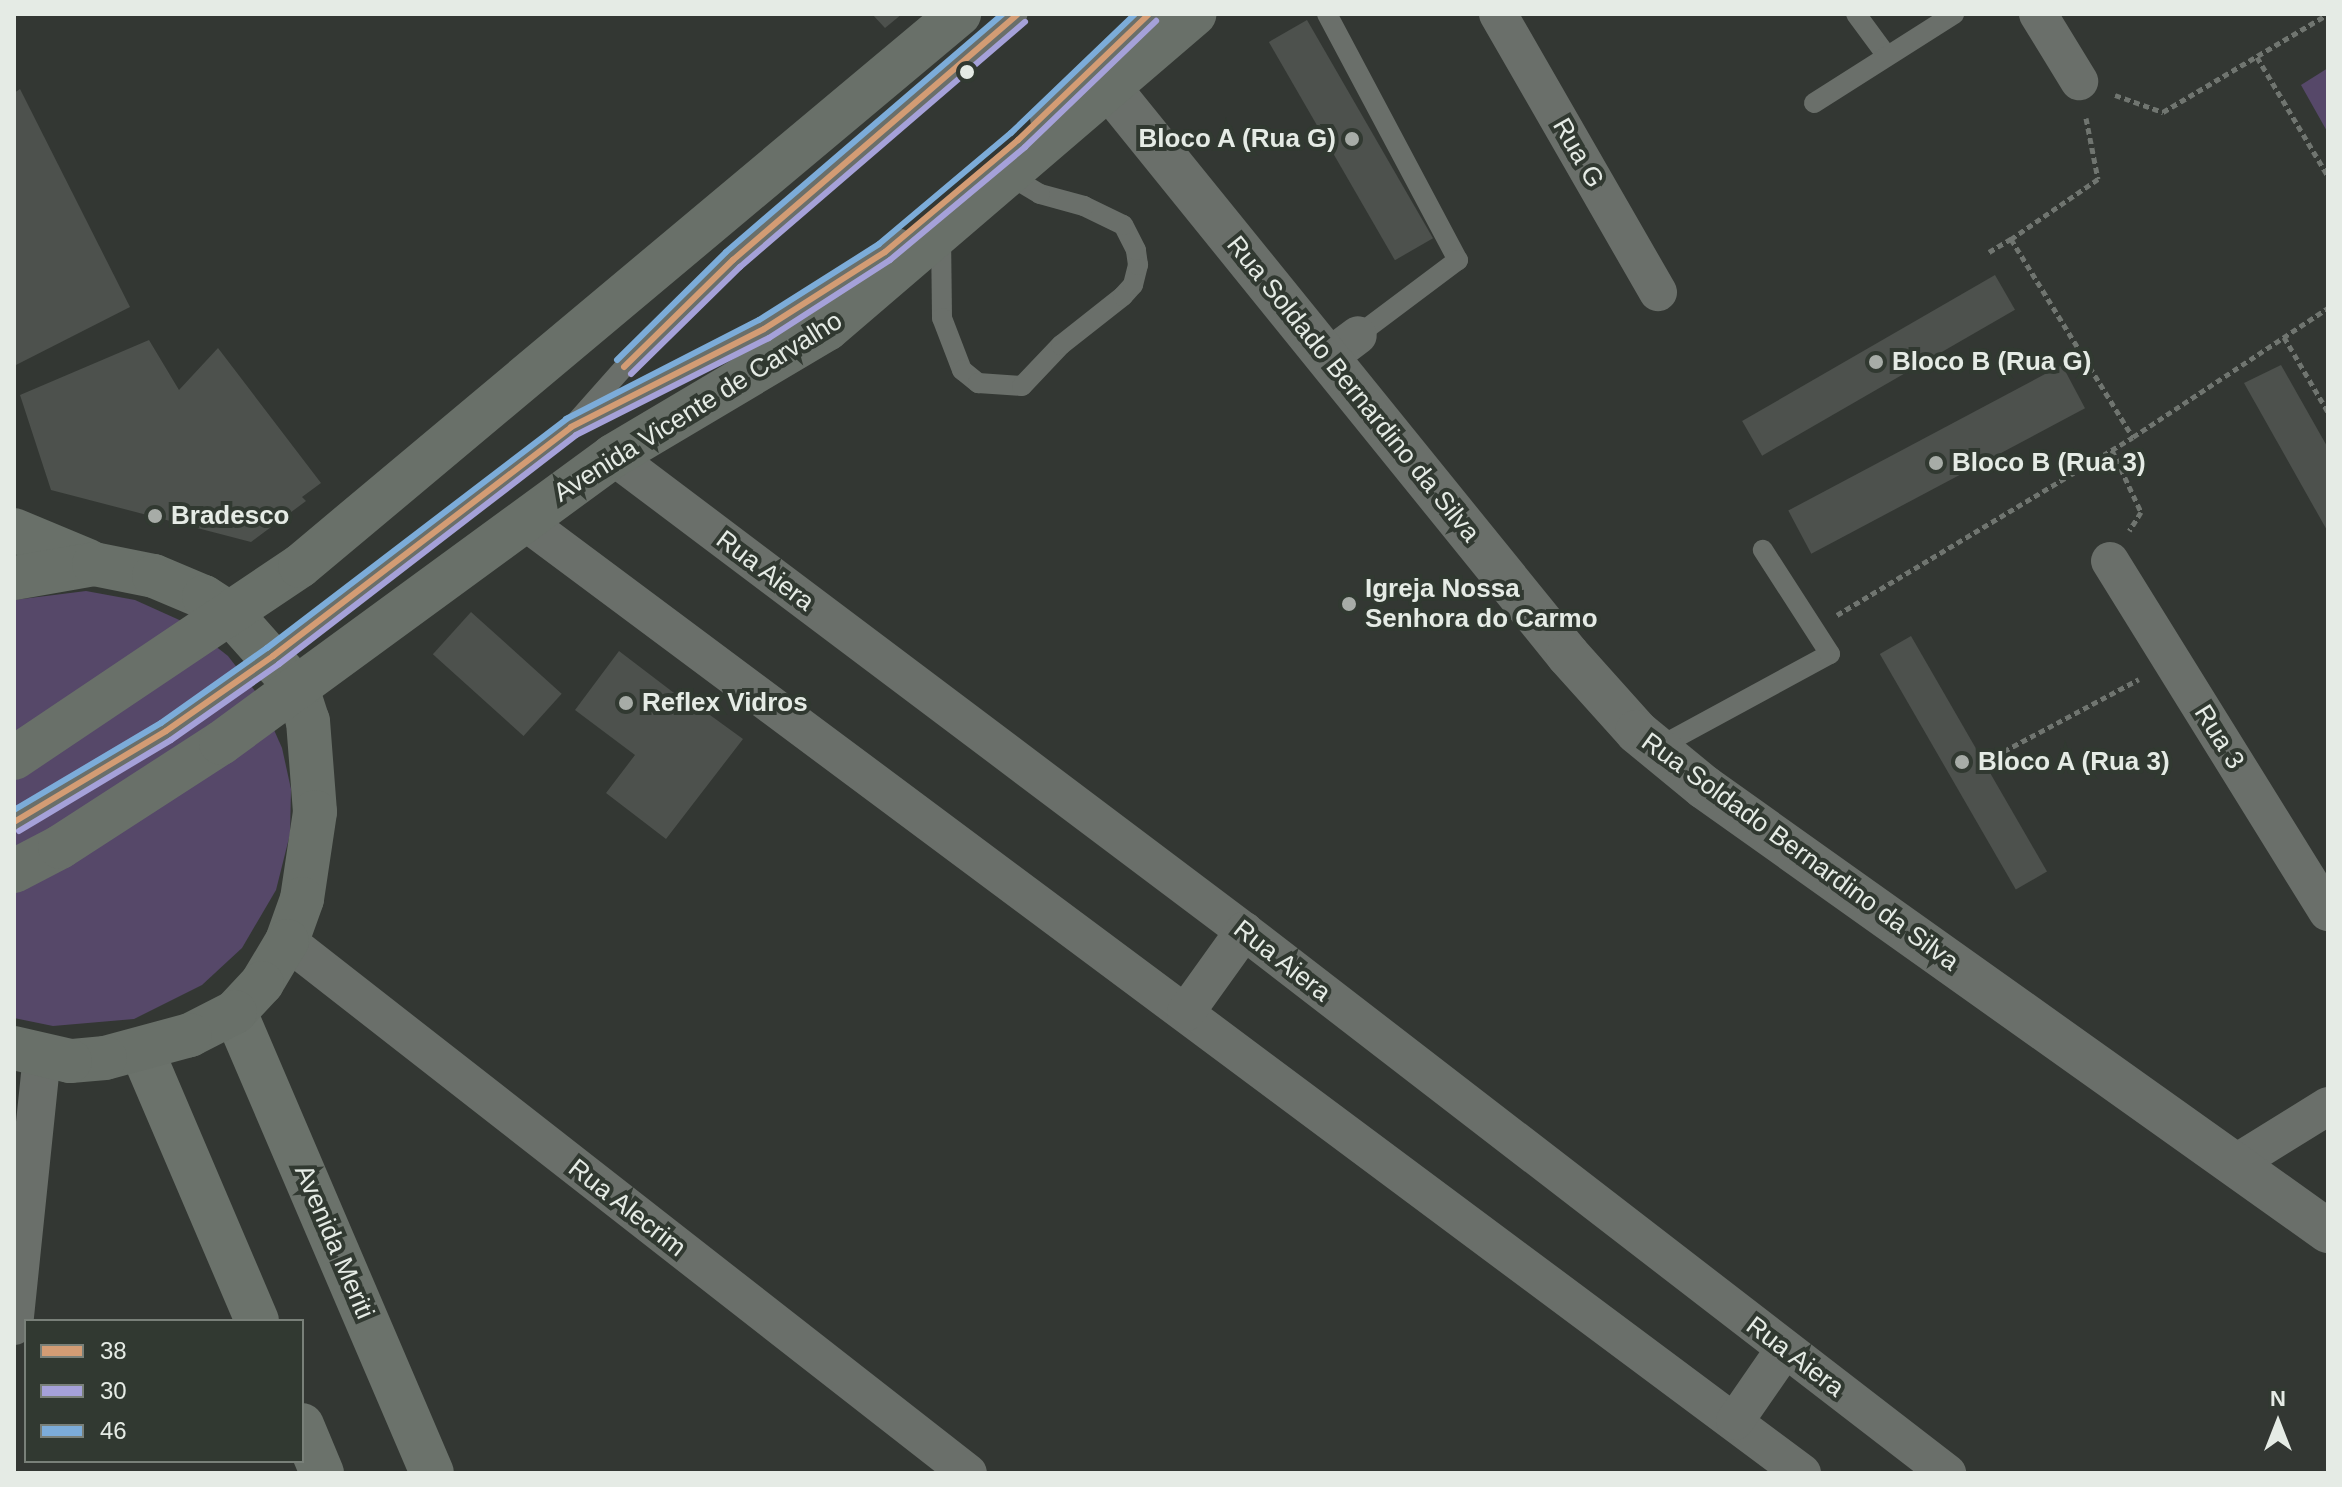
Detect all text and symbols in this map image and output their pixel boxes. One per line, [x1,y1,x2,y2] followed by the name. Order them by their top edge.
[959,64,975,80] unlabelled marker
[1546,113,1610,193] street label: Rua G
[1137,123,1336,155] place label: Bloco A (Rua G)
[1343,130,1361,148] marker: Bloco A (Rua G)
[1220,230,1486,548] street label: Rua Soldado Bernardino da Silva
[548,305,848,509] street label: Avenida Vicente de Carvalho
[1892,346,2091,378] place label: Bloco B (Rua G)
[1867,353,1885,371] marker: Bloco B (Rua G)
[1952,447,2146,479] place label: Bloco B (Rua 3)
[1927,454,1945,472] marker: Bloco B (Rua 3)
[171,500,289,532] place label: Bradesco
[146,507,164,525] marker: Bradesco
[709,524,821,618] street label: Rua Aiera
[1365,573,1598,634] place label: Igreja Nossa Senhora do Carmo
[1340,595,1358,613] marker: Igreja Nossa Senhora do Carmo
[642,687,808,719] place label: Reflex Vidros
[617,694,635,712] marker: Reflex Vidros
[2187,699,2251,775] street label: Rua 3
[1635,726,1965,978] street label: Rua Soldado Bernardino da Silva
[1978,746,2172,778] place label: Bloco A (Rua 3)
[1953,753,1971,771] marker: Bloco A (Rua 3)
[1227,913,1337,1009] street label: Rua Aiera
[562,1152,692,1264] street label: Rua Alecrim
[288,1160,380,1324] street label: Avenida Meriti
[1739,1310,1851,1404] street label: Rua Aiera
[24,1319,304,1463] legend
[100,1337,127,1364] text: 38
[100,1377,127,1404] text: 30
[2238,1383,2318,1463] north arrow
[2270,1386,2286,1411] text: N
[100,1417,127,1444] text: 46

